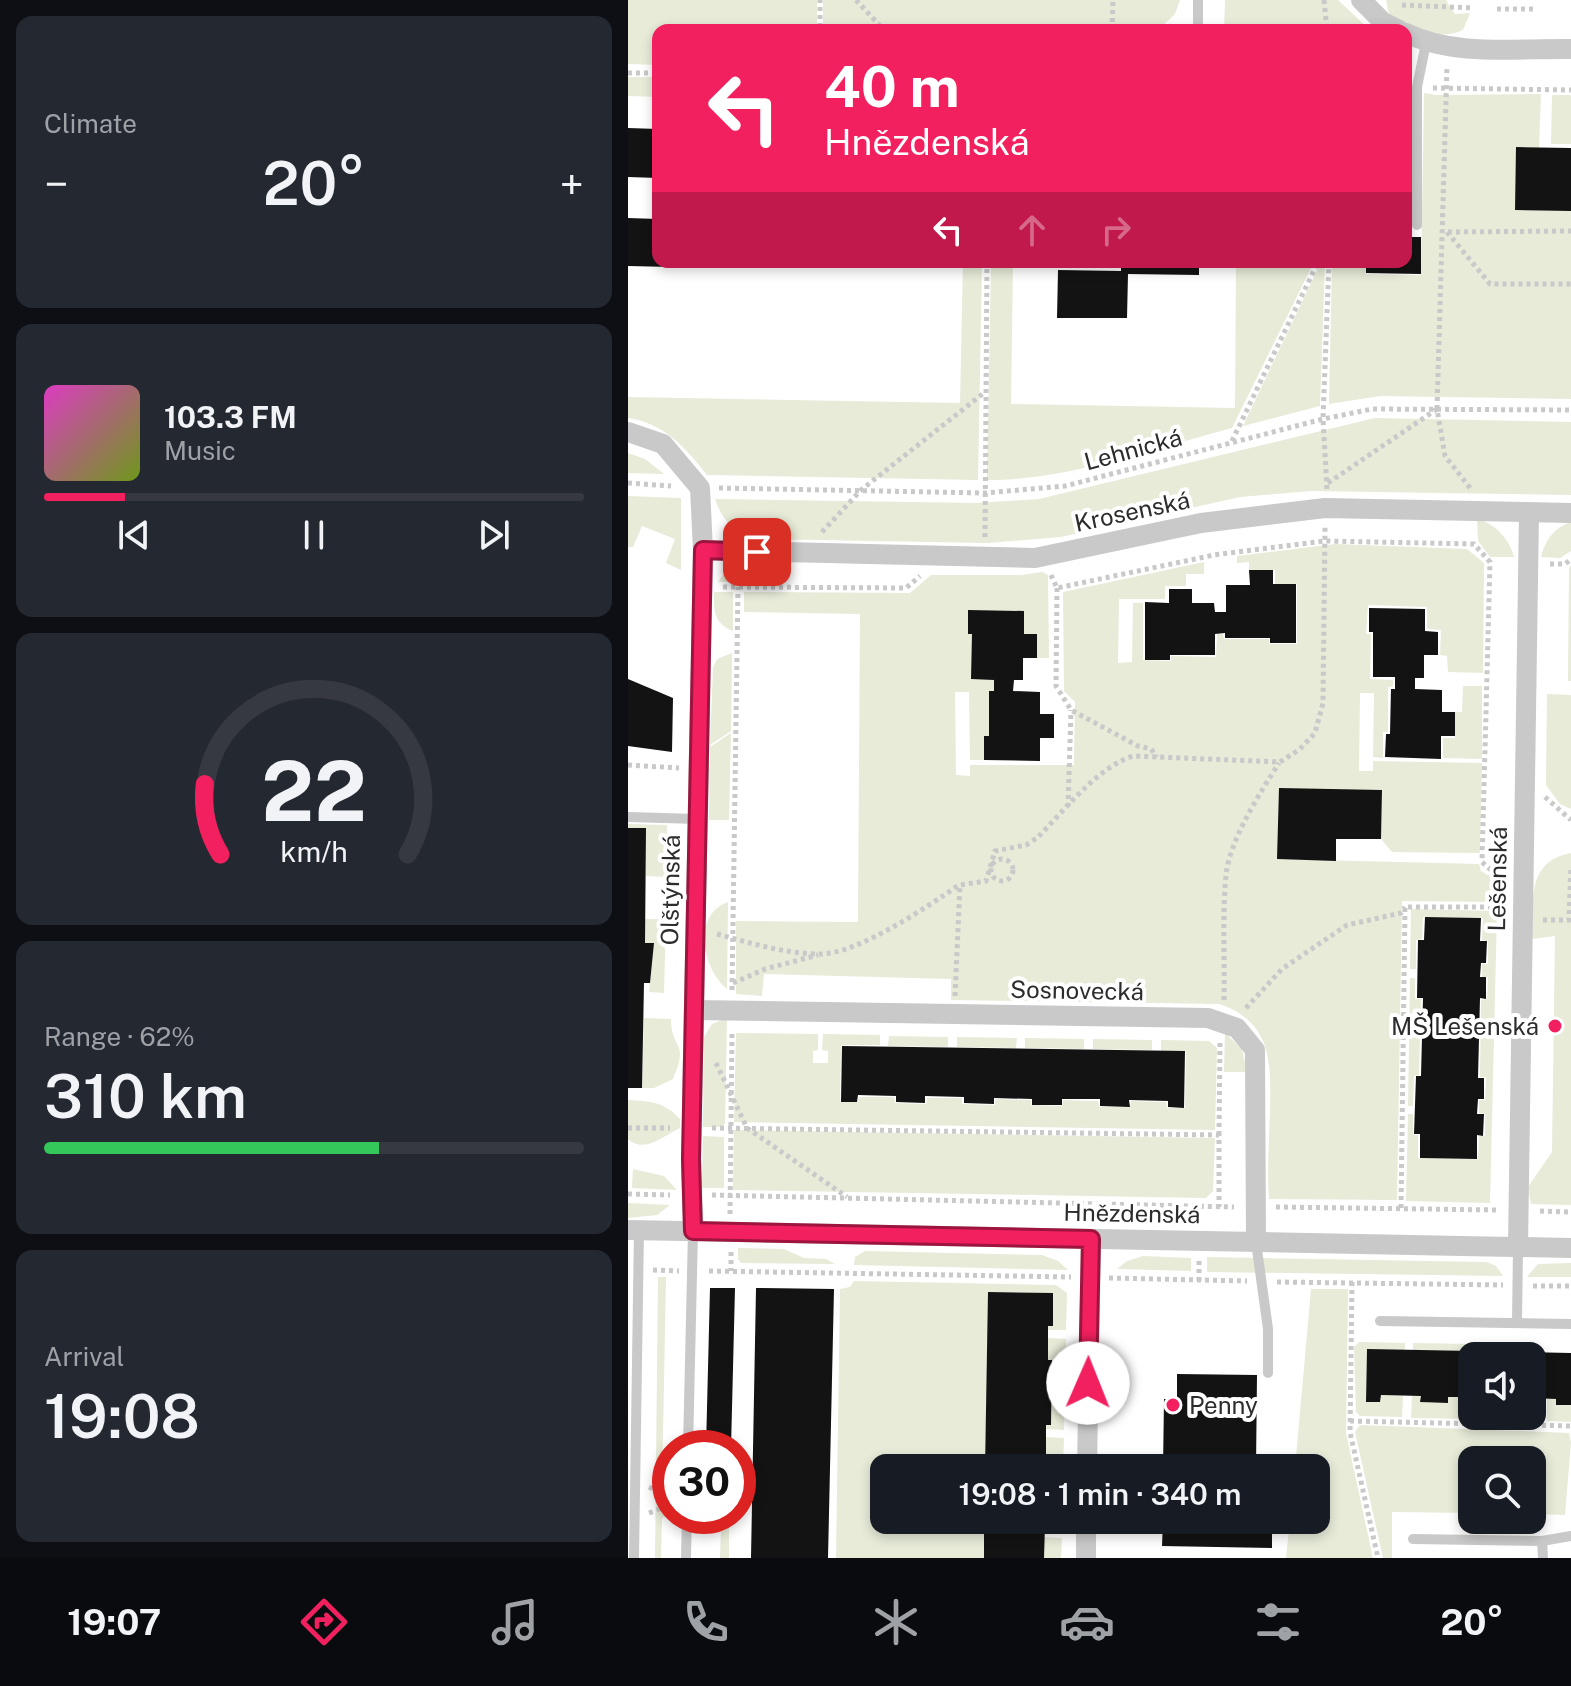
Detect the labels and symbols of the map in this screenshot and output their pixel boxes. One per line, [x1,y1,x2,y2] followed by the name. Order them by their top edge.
[1081,423,1185,475] street label: Lehnická
[1072,485,1192,537] street label: Krosenská
[723,518,791,586] pin
[1482,826,1512,932] street label: Lešenská
[655,834,685,946] street label: Olštýnská
[1010,975,1144,1005] street label: Sosnovecká
[1391,1012,1539,1040] place label: MŠ Lešenská
[1546,1017,1564,1035] marker: MŠ Lešenská
[1063,1198,1201,1228] street label: Hnězdenská
[1046,1341,1130,1425] position arrow
[1189,1391,1258,1419] place label: Penny
[1164,1396,1182,1414] marker: Penny
[652,1430,756,1534] speed limit sign: 30

